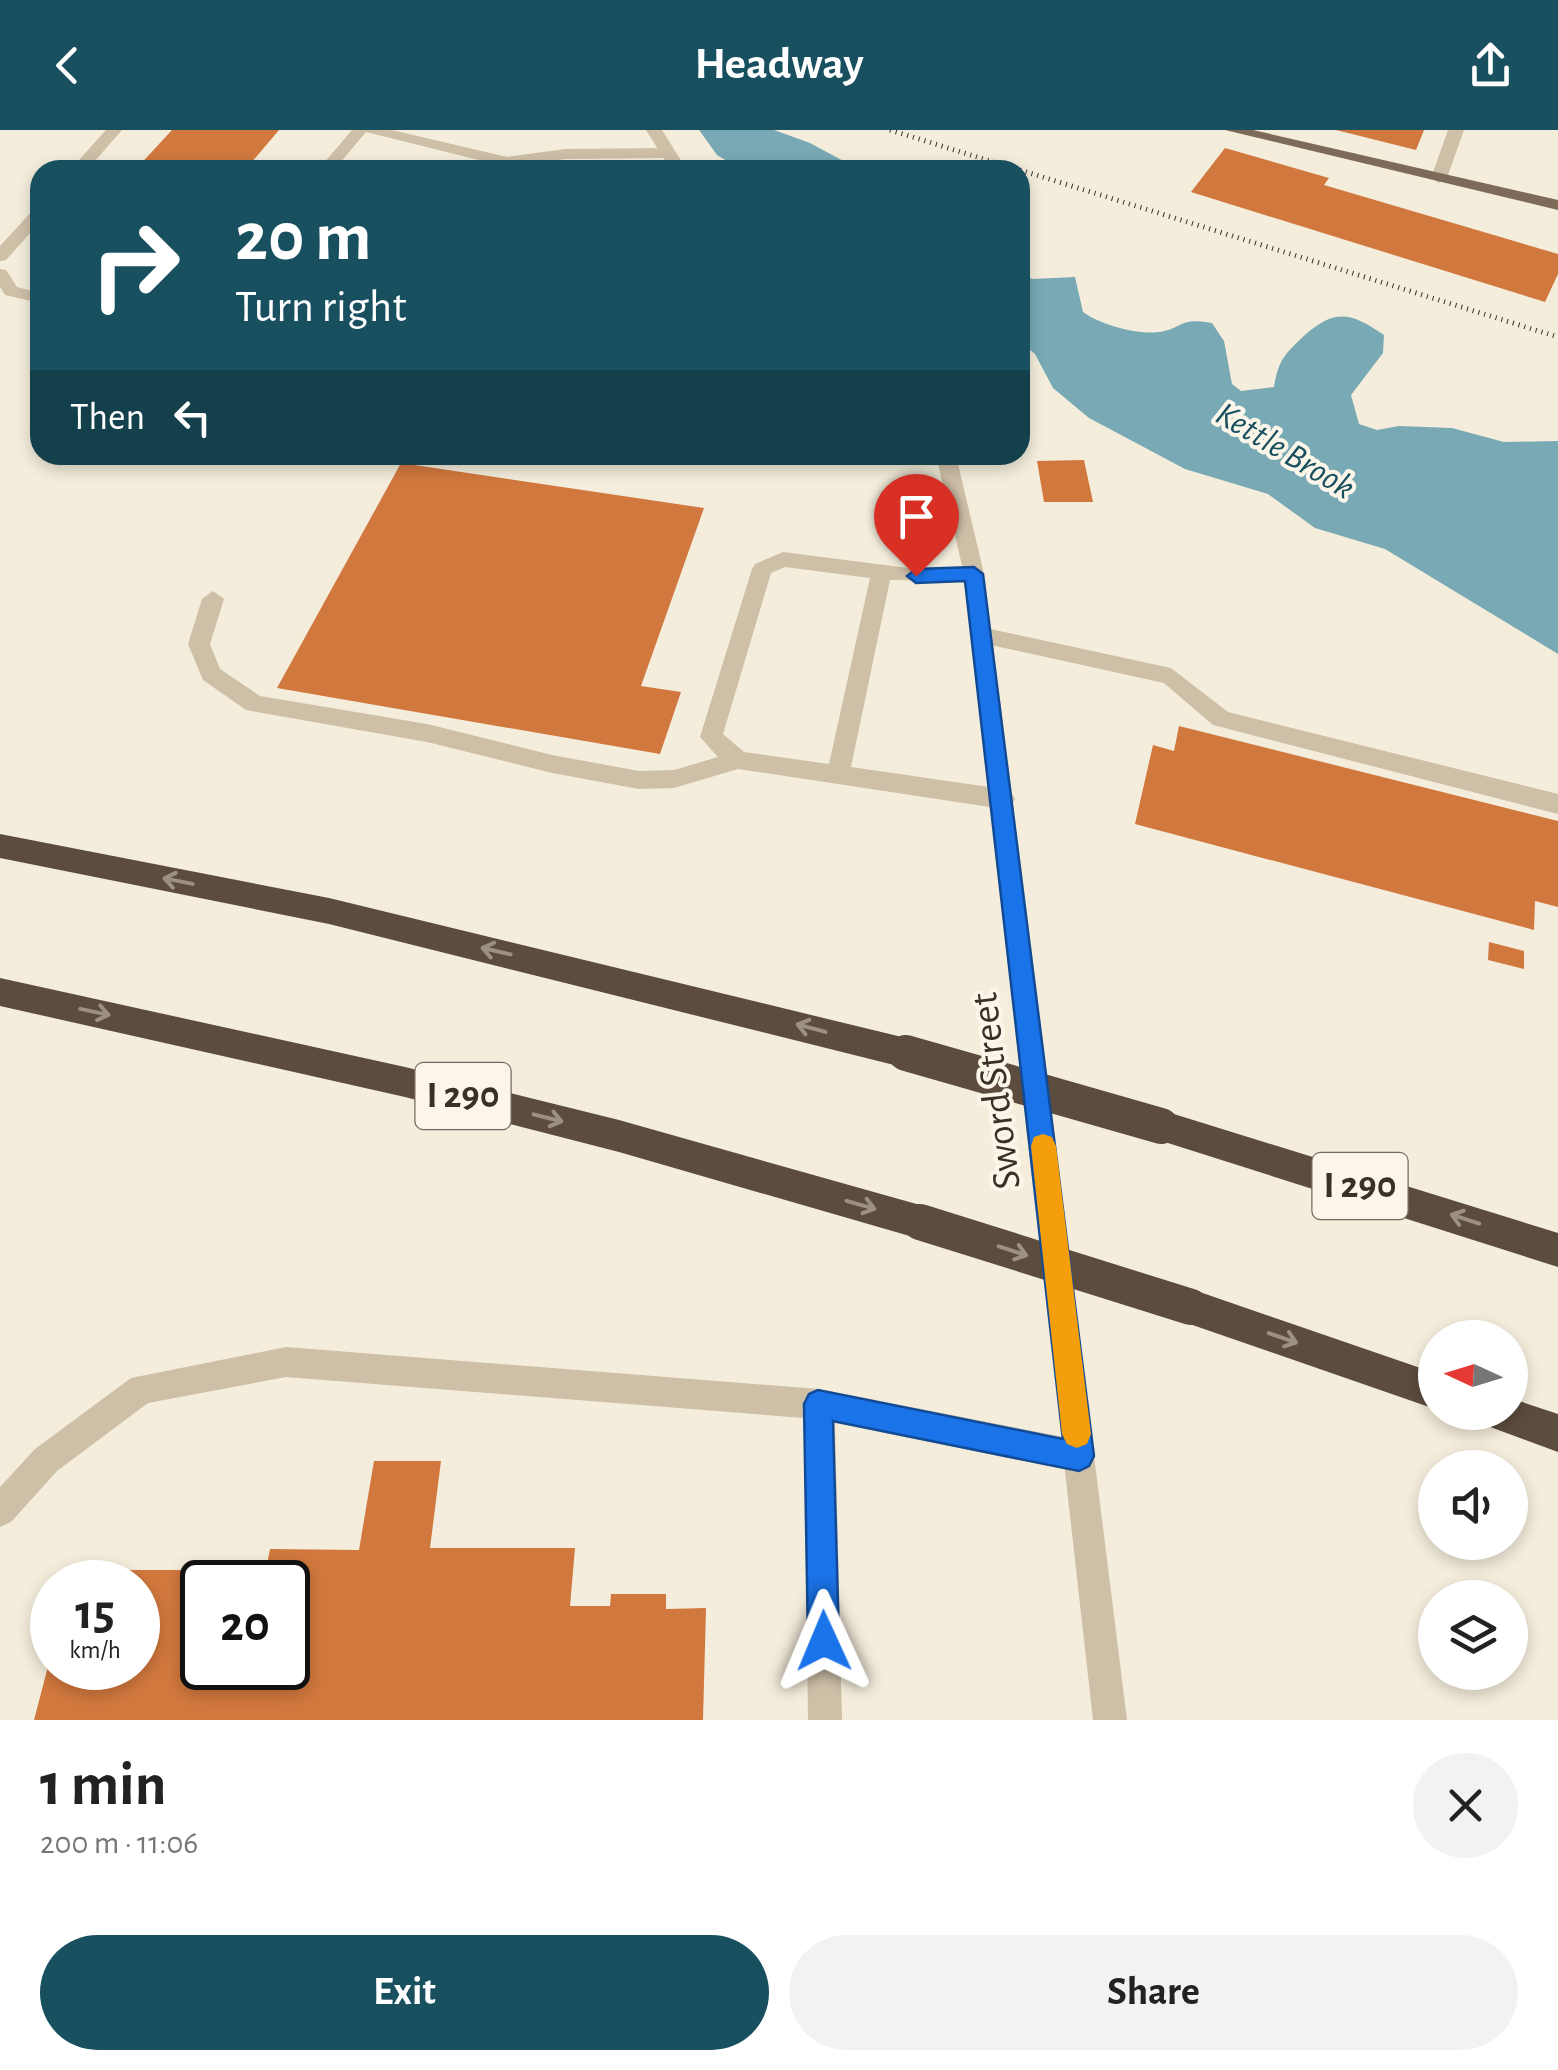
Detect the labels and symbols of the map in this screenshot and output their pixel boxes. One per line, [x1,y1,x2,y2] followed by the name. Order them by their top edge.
[1210,396,1360,506] water label: Kettle Brook
[874,474,959,577] pin
[163,871,195,890] one-way arrow
[481,941,513,959] one-way arrow
[964,990,1028,1192] street label: Sword Street
[78,1004,110,1023] one-way arrow
[796,1017,828,1036] one-way arrow
[416,1063,510,1129] road number: I 290
[531,1110,563,1128] one-way arrow
[1312,1153,1408,1219] road number: I 290
[845,1197,876,1215] one-way arrow
[1450,1209,1482,1227] one-way arrow
[997,1243,1029,1261] one-way arrow
[1418,1320,1528,1430] north arrow
[1267,1330,1298,1348] one-way arrow
[180,1560,310,1690] speed limit sign: 20
[772,1589,876,1693] position arrow

